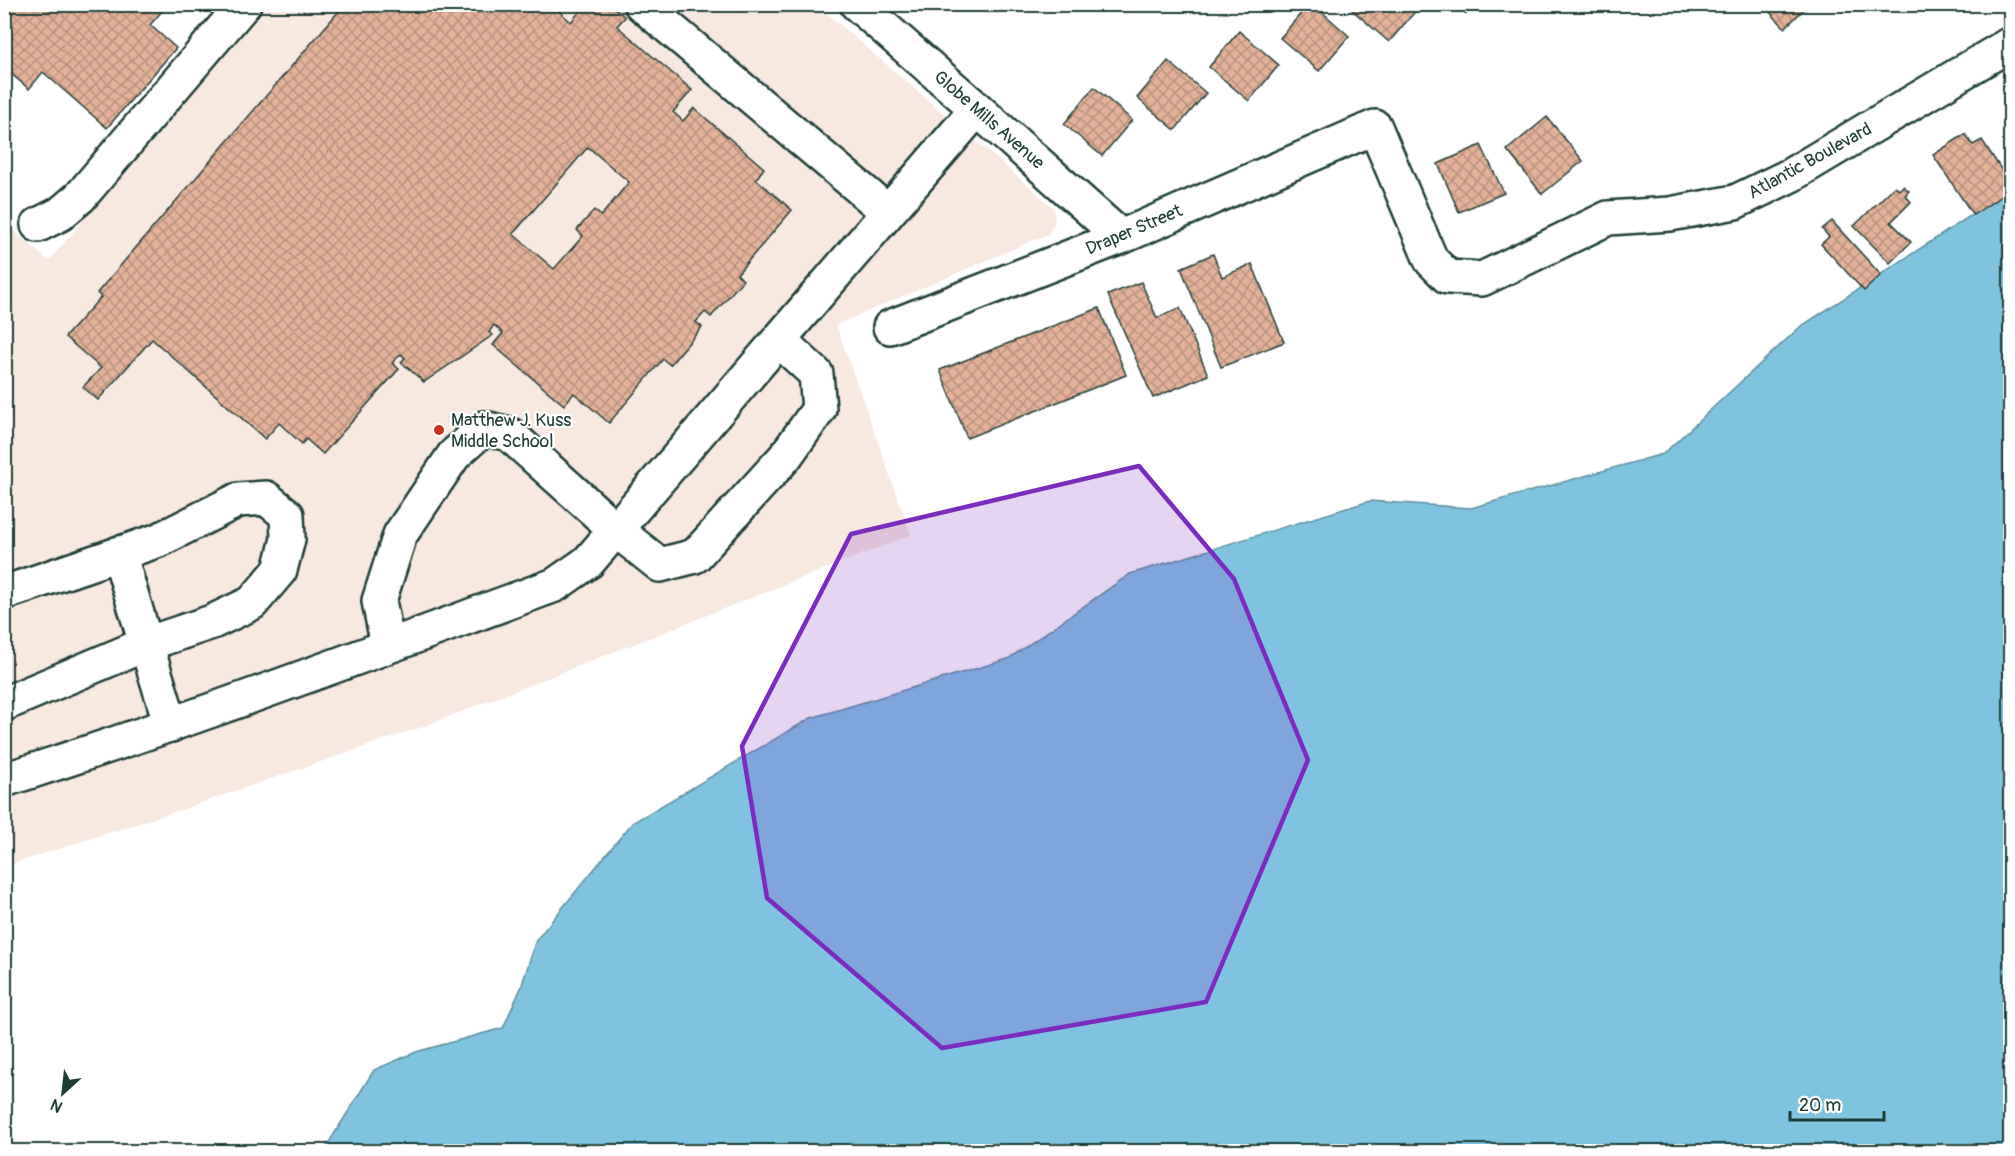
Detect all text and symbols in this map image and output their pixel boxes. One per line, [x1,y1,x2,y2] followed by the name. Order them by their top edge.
[929,66,1049,174] street label: Globe Mills Avenue
[1744,117,1876,205] street label: Atlantic Boulevard
[1082,199,1186,261] street label: Draper Street
[451,409,571,453] place label: Matthew J. Kuss Middle School
[432,423,446,437] marker: Matthew J. Kuss Middle School
[33,1063,93,1123] north arrow
[1790,1084,1884,1122] scale bar
[47,1094,66,1117] text: N
[1799,1094,1841,1117] text: 20 m

